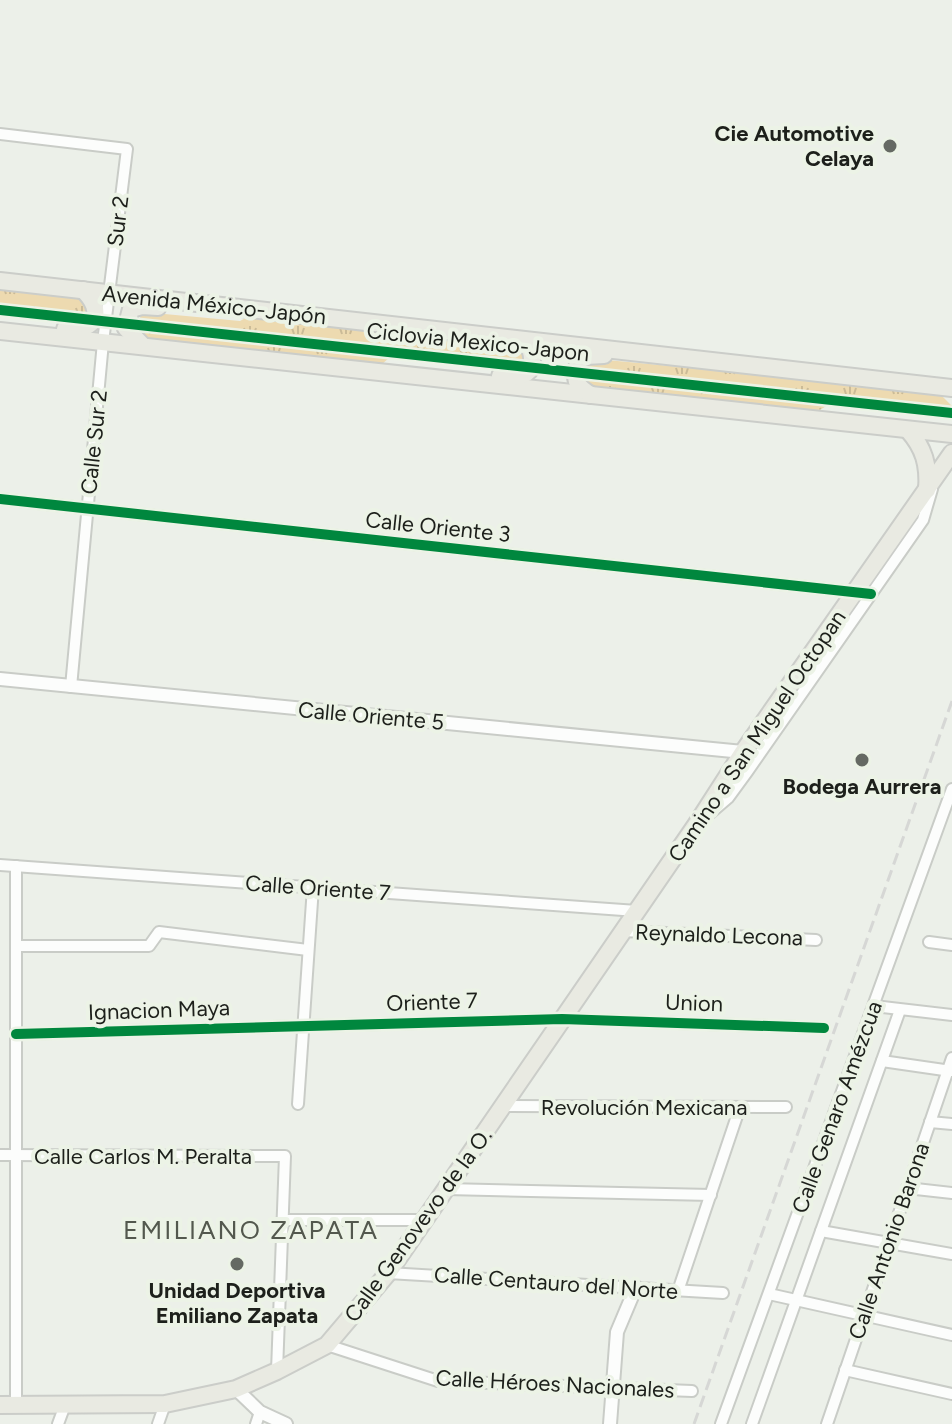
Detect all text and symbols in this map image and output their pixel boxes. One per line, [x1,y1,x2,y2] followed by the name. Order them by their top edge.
[715,120,874,172] place label: Cie Automotive Celaya
[881,137,899,155] marker: Cie Automotive Celaya
[101,194,135,248] street label: Sur 2
[101,280,327,330] street label: Avenida México-Japón
[365,317,591,367] street label: Ciclovia Mexico-Japon
[75,388,113,496] street label: Calle Sur 2
[364,506,512,548] street label: Calle Oriente 3
[662,605,852,867] street label: Camino a San Miguel Octopan
[297,696,445,736] street label: Calle Oriente 5
[853,751,871,769] marker: Bodega Aurrera
[783,773,941,800] place label: Bodega Aurrera
[244,869,392,907] street label: Calle Oriente 7
[635,919,803,951] street label: Reynaldo Lecona
[386,987,478,1017] street label: Oriente 7
[665,988,723,1018] street label: Union
[88,994,230,1026] street label: Ignacion Maya
[786,997,888,1217] street label: Calle Genaro Amézcua
[541,1094,747,1121] street label: Revolución Mexicana
[338,1123,498,1327] street label: Calle Genovevo de la O.
[843,1139,935,1343] street label: Calle Antonio Barona
[34,1143,252,1170] street label: Calle Carlos M. Peralta
[123,1214,379,1246] district label: EMILIANO ZAPATA
[228,1255,246,1273] marker: Unidad Deportiva Emiliano Zapata
[433,1261,679,1305] street label: Calle Centauro del Norte
[148,1277,326,1329] place label: Unidad Deportiva Emiliano Zapata
[435,1364,675,1404] street label: Calle Héroes Nacionales

